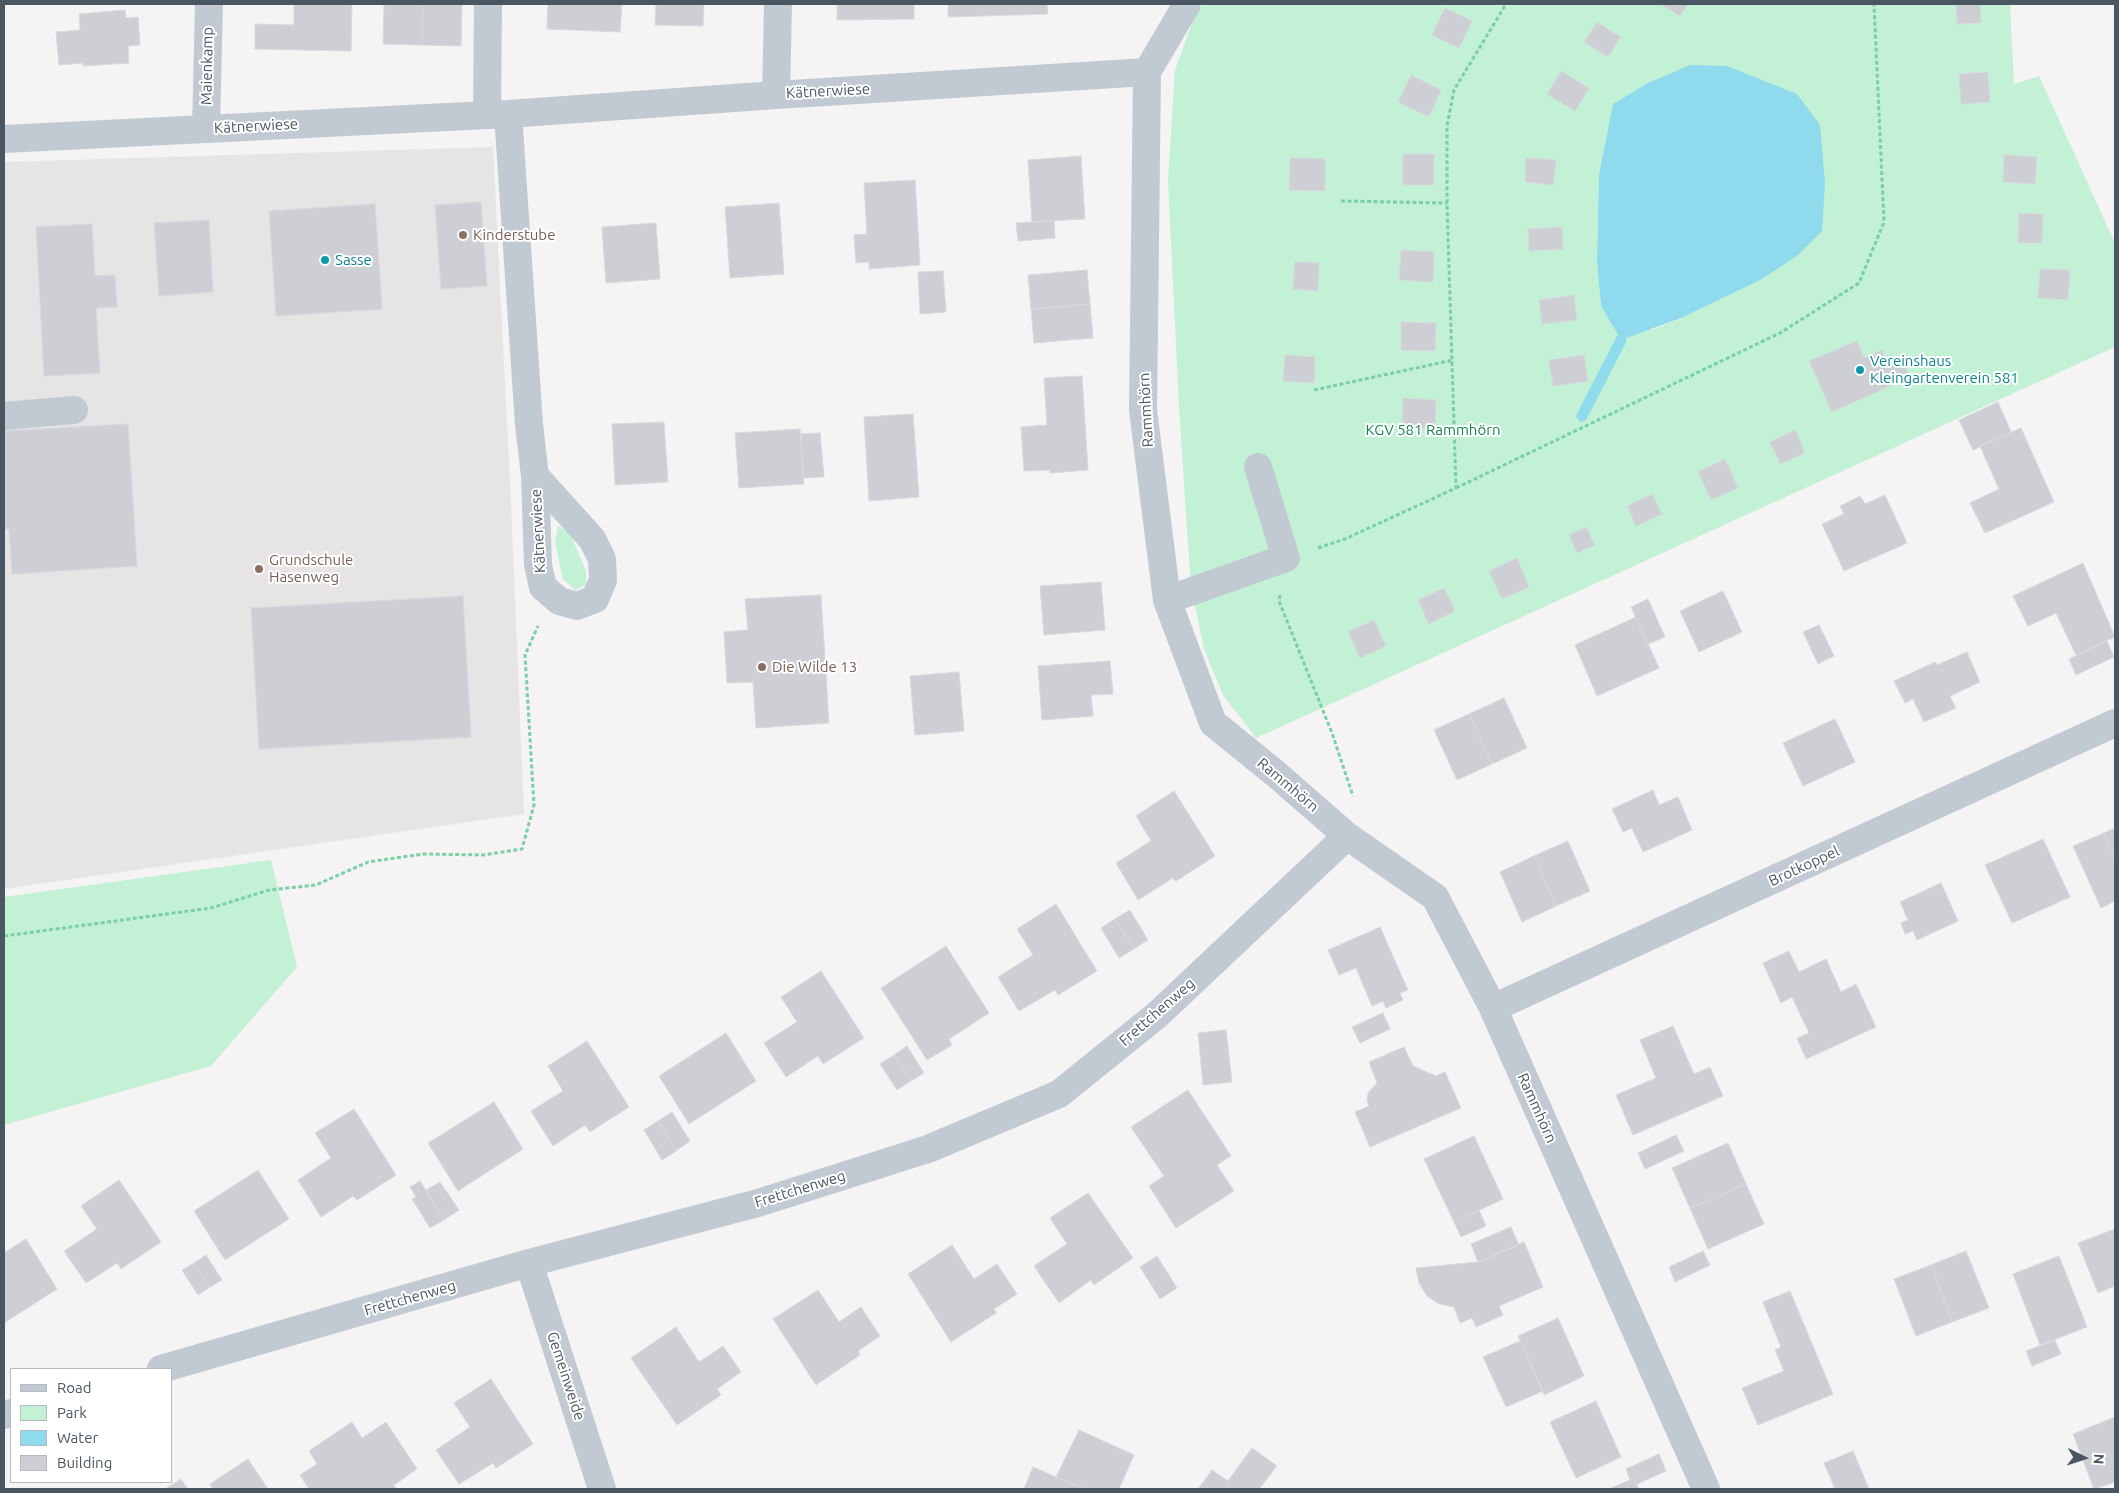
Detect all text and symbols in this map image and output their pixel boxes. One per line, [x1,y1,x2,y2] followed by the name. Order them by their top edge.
[197,27,217,105] street label: Maienkamp
[786,80,870,102] street label: Kätnerwiese
[214,115,298,137] street label: Kätnerwiese
[473,226,555,244] place label: Kinderstube
[457,229,469,241] marker: Kinderstube
[335,251,372,269] place label: Sasse
[319,254,331,266] marker: Sasse
[1870,352,2019,387] place label: Vereinshaus Kleingartenverein 581
[1854,364,1866,376] marker: Vereinshaus Kleingartenverein 581
[1135,372,1157,448] street label: Rammhörn
[1366,421,1500,439] park label: KGV 581 Rammhörn
[527,489,549,573] street label: Kätnerwiese
[269,551,353,586] place label: Grundschule Hasenweg
[253,563,265,575] marker: Grundschule Hasenweg
[772,658,857,676] place label: Die Wilde 13
[756,661,768,673] marker: Die Wilde 13
[1254,754,1322,816] street label: Rammhörn
[1766,842,1842,890] street label: Brotkoppel
[1116,974,1198,1050] street label: Frettchenweg
[1514,1070,1560,1146] street label: Rammhörn
[752,1167,848,1211] street label: Frettchenweg
[362,1276,458,1320] street label: Frettchenweg
[543,1329,589,1423] street label: Gemeinweide
[10,1368,172,1483] legend
[57,1379,92,1396] text: Road
[57,1404,87,1421] text: Park
[57,1429,98,1446] text: Water
[2059,1433,2109,1483] north arrow
[2091,1453,2107,1465] text: N
[57,1454,112,1471] text: Building

